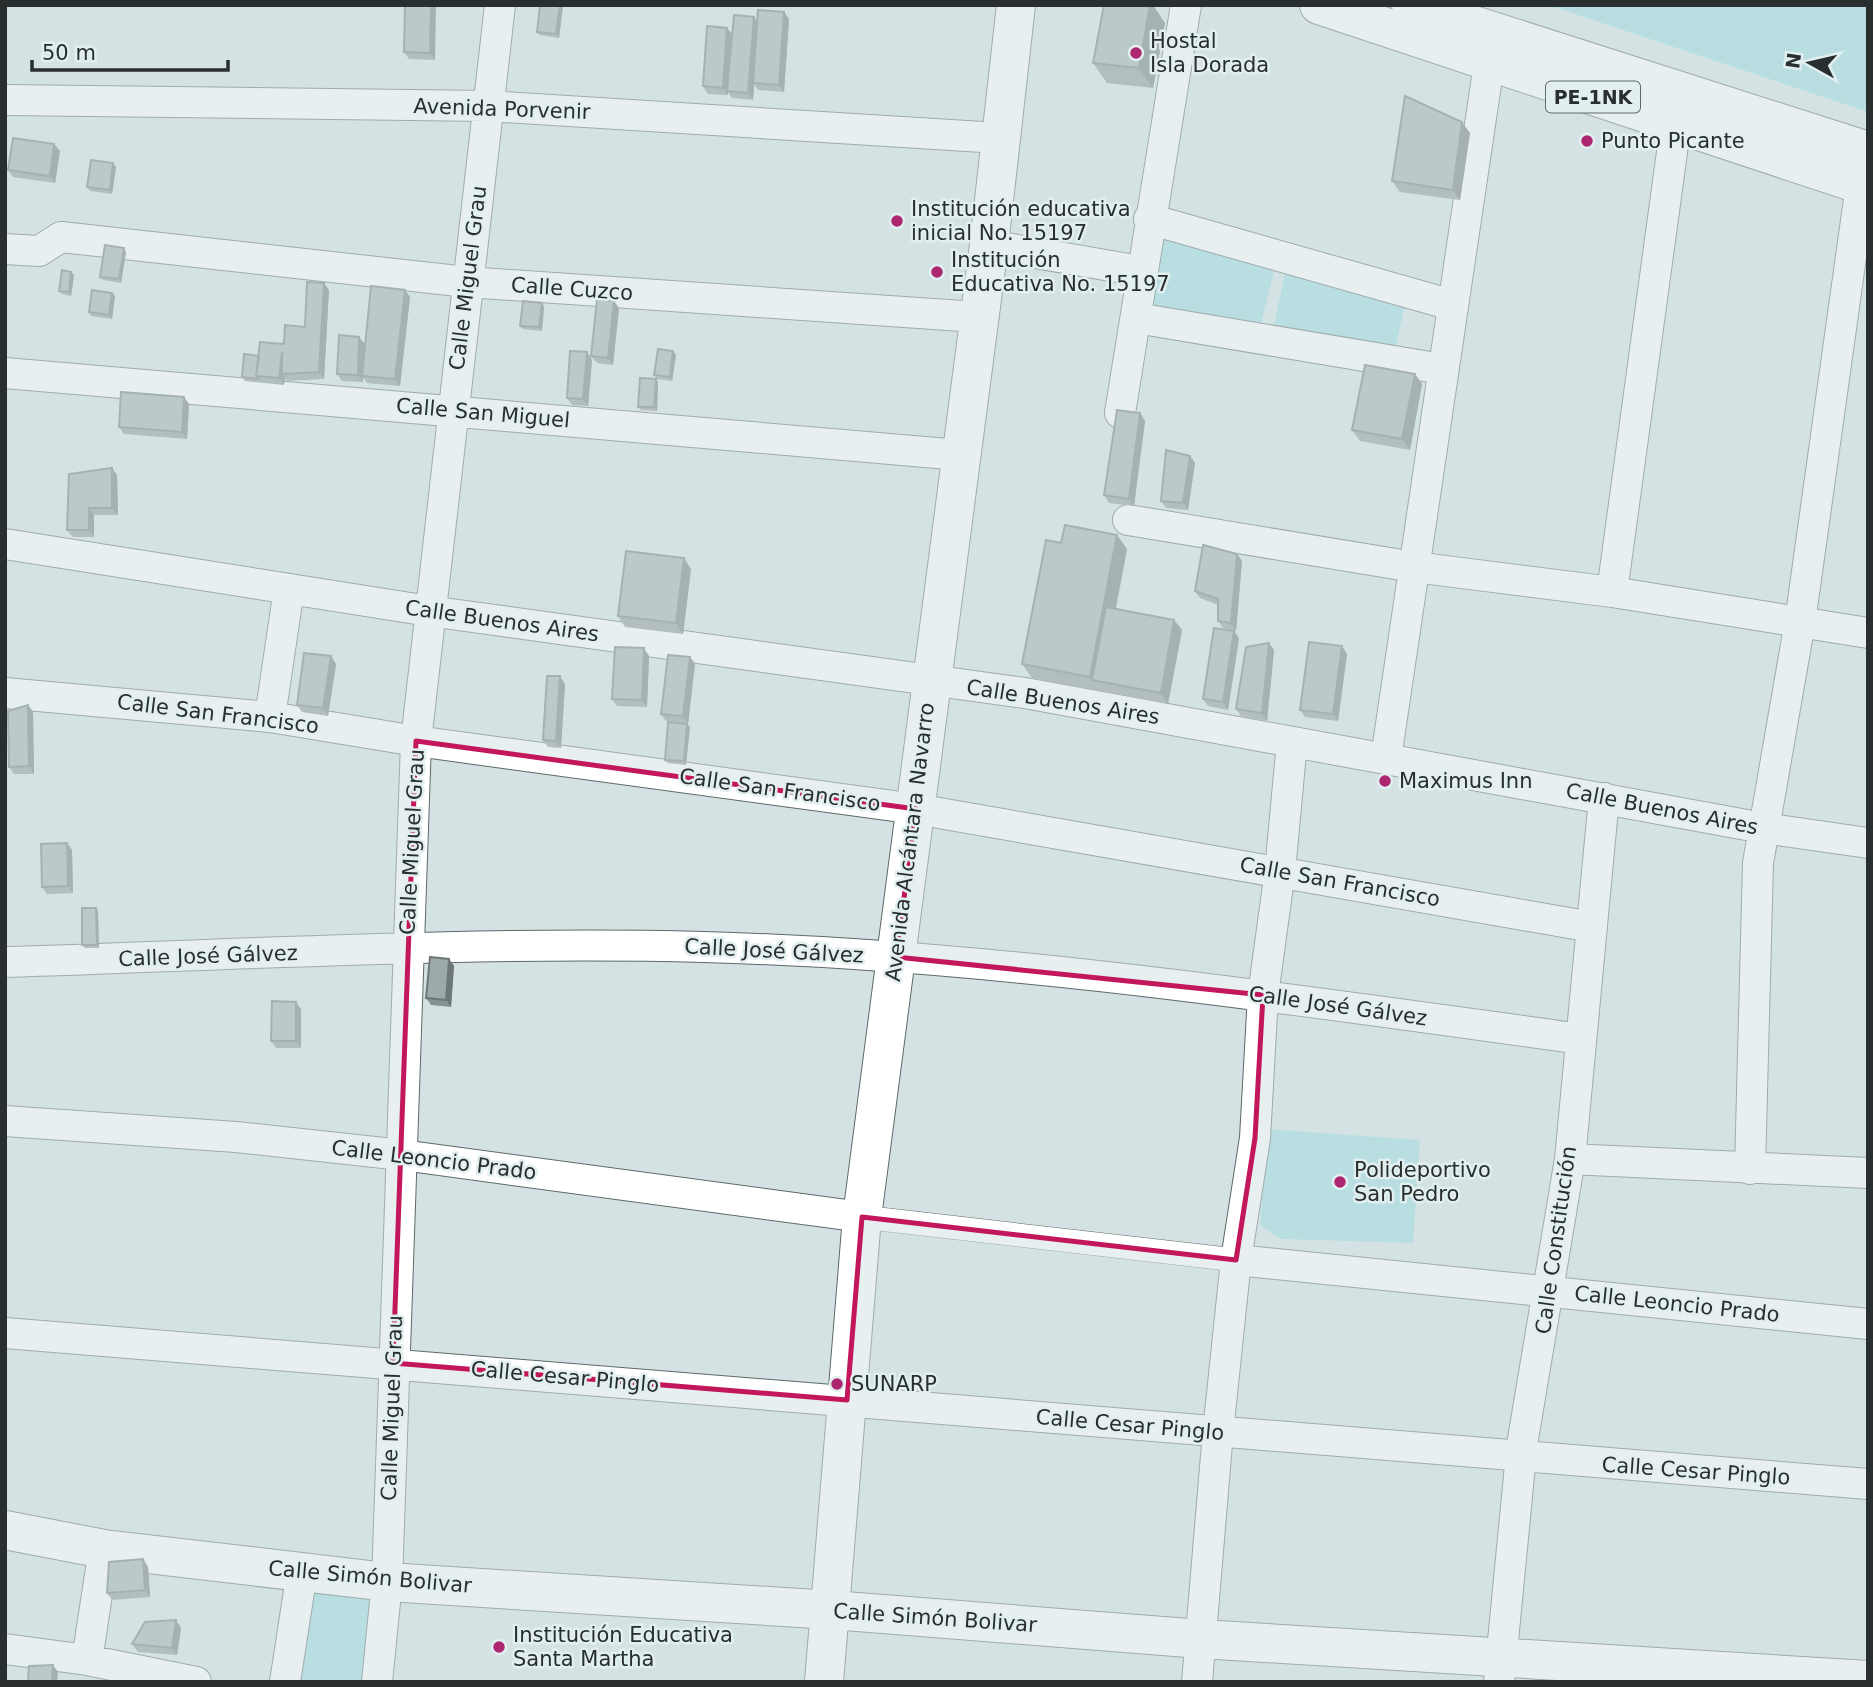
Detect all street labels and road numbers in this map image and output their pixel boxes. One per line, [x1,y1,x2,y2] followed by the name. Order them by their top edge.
[1546,82,1640,113] road number: PE-1NK
[413,94,591,124] street label: Avenida Porvenir
[445,184,491,372] street label: Calle Miguel Grau
[510,273,634,305] street label: Calle Cuzco
[395,393,571,433] street label: Calle San Miguel
[404,596,600,646] street label: Calle Buenos Aires
[965,675,1161,729] street label: Calle Buenos Aires
[116,690,320,738] street label: Calle San Francisco
[881,701,939,983] street label: Avenida Alcántara Navarro
[395,749,429,935] street label: Calle Miguel Grau
[678,764,882,816] street label: Calle San Francisco
[1564,779,1760,839] street label: Calle Buenos Aires
[1238,853,1442,911] street label: Calle San Francisco
[684,934,864,968] street label: Calle José Gálvez
[118,941,298,971] street label: Calle José Gálvez
[1247,982,1429,1030] street label: Calle José Gálvez
[330,1136,538,1184] street label: Calle Leoncio Prado
[1531,1144,1581,1336] street label: Calle Constitución
[1573,1281,1781,1327] street label: Calle Leoncio Prado
[377,1315,407,1501] street label: Calle Miguel Grau
[470,1357,660,1397] street label: Calle Cesar Pinglo
[1035,1405,1225,1445] street label: Calle Cesar Pinglo
[1601,1452,1791,1490] street label: Calle Cesar Pinglo
[267,1556,473,1598] street label: Calle Simón Bolivar
[832,1599,1038,1637] street label: Calle Simón Bolivar

